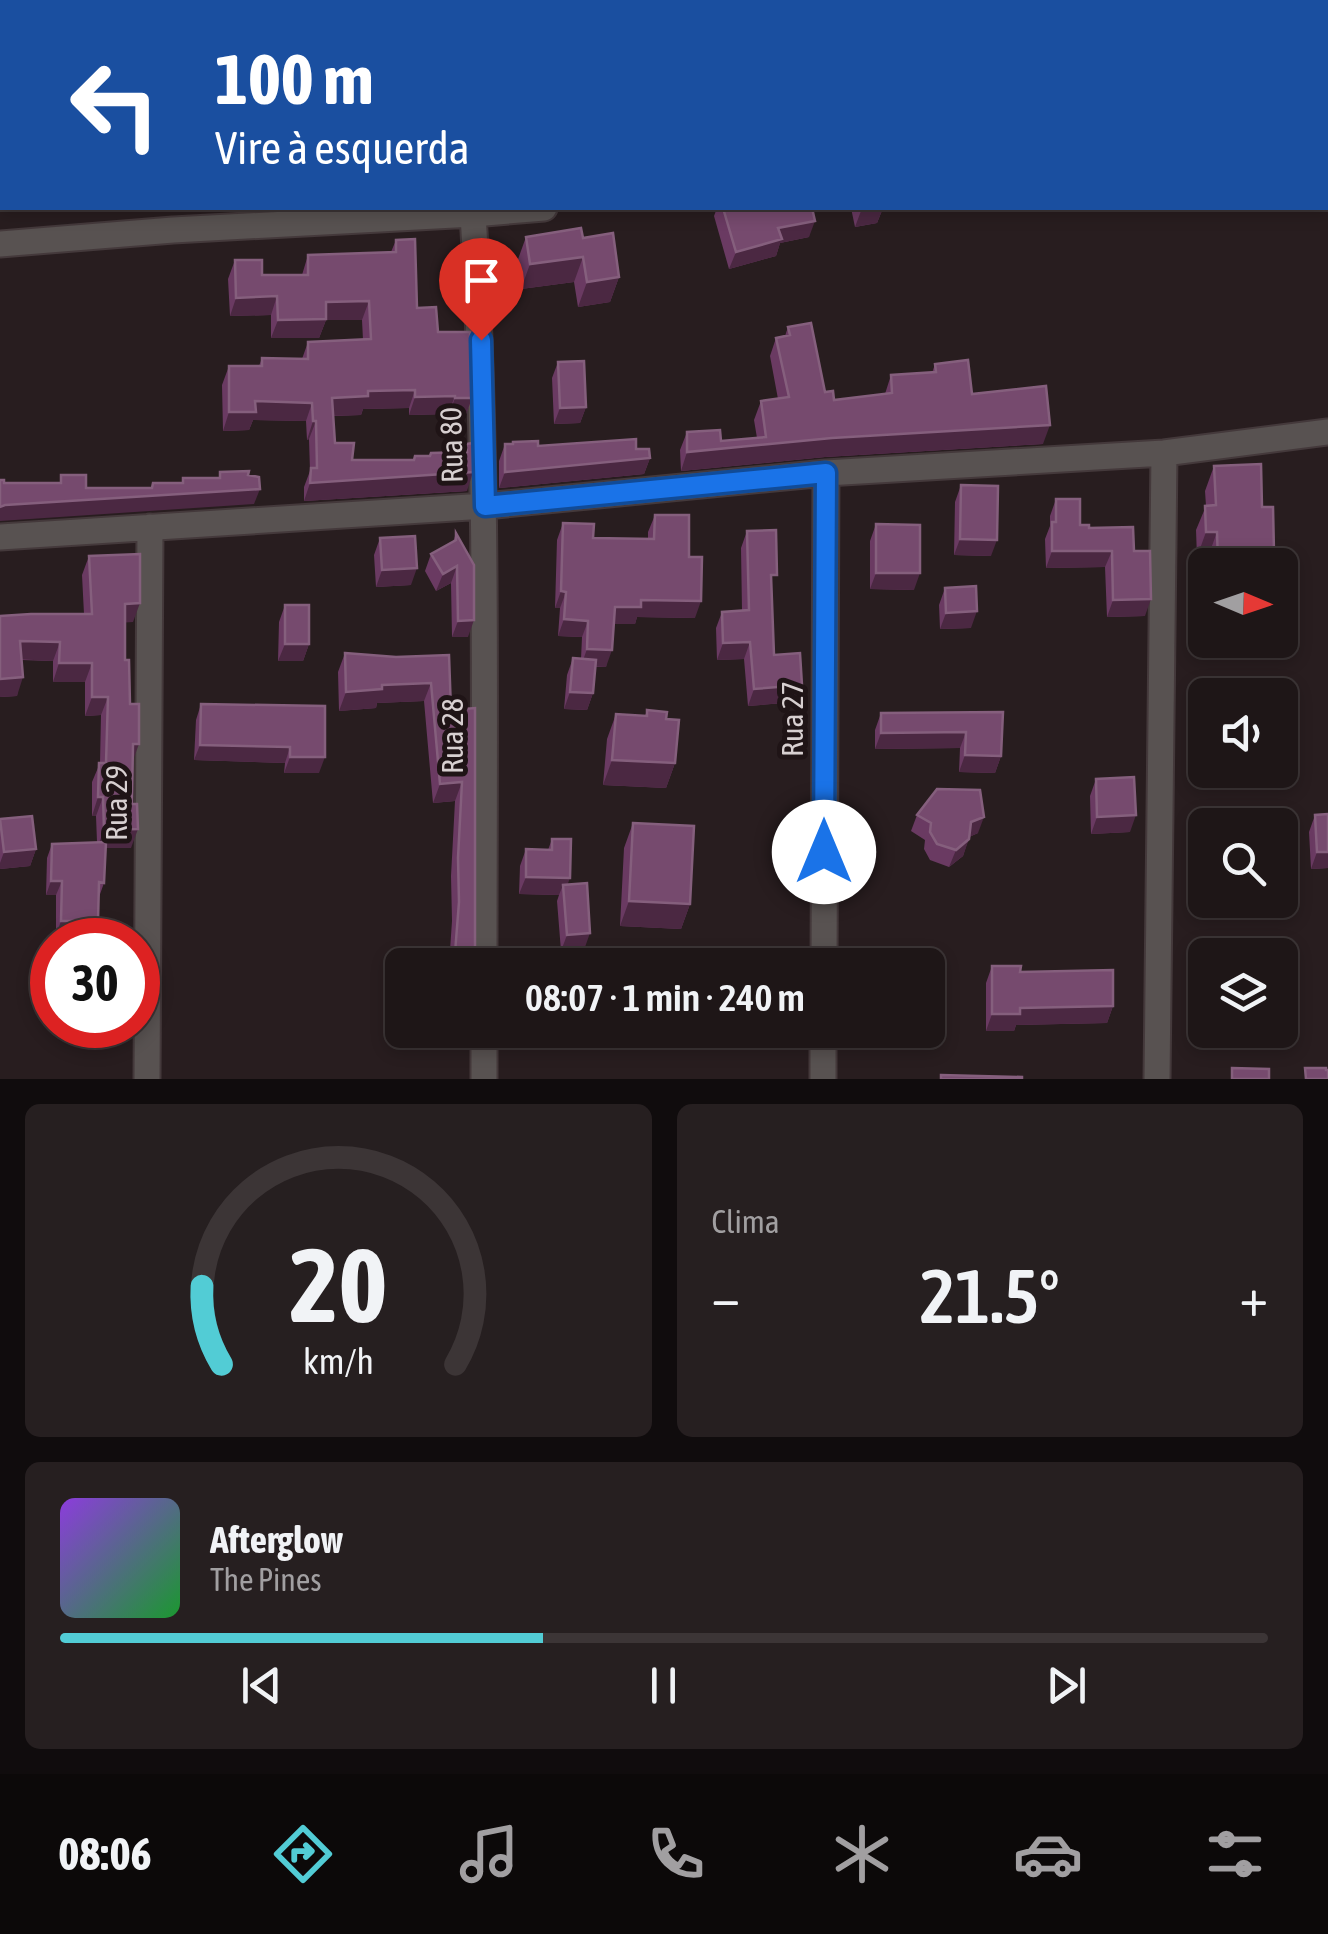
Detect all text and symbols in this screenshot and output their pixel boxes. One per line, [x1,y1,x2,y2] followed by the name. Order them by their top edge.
[215,39,374,119] text: 100 m
[50,40,180,170] icon: left
[215,122,470,174] text: Vire à esquerda
[439,238,524,341] pin
[454,253,509,308] icon: arrive
[433,407,469,483] street label: Rua 80
[1188,548,1298,658] north arrow
[1188,548,1298,1048] map controls
[1188,678,1298,788] button: sound
[775,681,809,757] street label: Rua 27
[435,698,469,774] street label: Rua 28
[99,765,133,841] street label: Rua 29
[772,800,876,904] position arrow
[1188,808,1298,918] button: search
[30,918,160,1048] speed limit sign: 30
[1188,938,1298,1048] button: layers
[525,976,805,1019] text: 08:07 · 1 min · 240 m
[712,1203,780,1240] text: Clima
[289,1225,387,1344] text: 20
[920,1253,1060,1339] text: 21.5°
[712,1265,740,1328] text: −
[1239,1265,1268,1328] text: +
[303,1341,374,1382] text: km/h
[210,1518,343,1561] text: Afterglow
[210,1561,322,1598] text: The Pines
[234,1658,289,1713] icon: previous
[636,1658,691,1713] icon: pause
[1039,1658,1094,1713] icon: next
[268,1819,338,1889] icon: directions
[454,1819,524,1889] icon: music
[641,1819,711,1889] icon: phone
[827,1819,897,1889] icon: climate
[1013,1819,1083,1889] icon: car
[1200,1819,1270,1889] icon: filters
[58,1828,152,1880] text: 08:06

